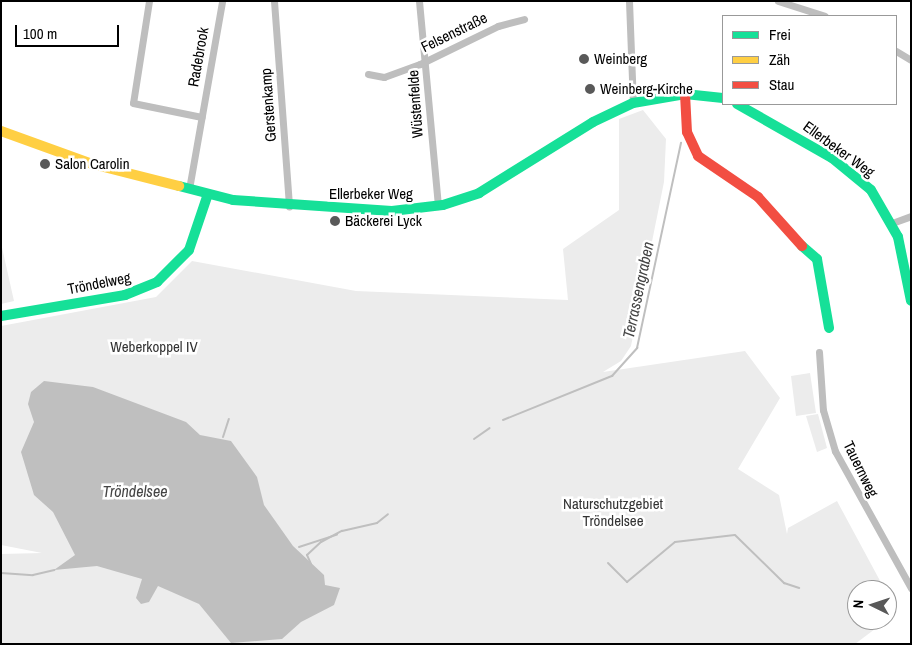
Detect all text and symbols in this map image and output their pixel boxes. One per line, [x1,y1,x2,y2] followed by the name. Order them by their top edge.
[418,8,490,56] street label: Felsenstraße
[18,15,121,47] scale bar
[722,15,897,105] legend
[23,23,57,44] text: 100 m
[769,24,791,45] text: Frei
[184,26,212,88] street label: Radebrook
[769,49,790,70] text: Zäh
[594,50,647,68] place label: Weinberg
[578,53,590,65] marker: Weinberg
[256,68,280,142] street label: Gerstenkamp
[404,69,426,139] street label: Wüstenfelde
[769,74,794,95] text: Stau
[600,80,693,98] place label: Weinberg-Kirche
[584,83,596,95] marker: Weinberg-Kirche
[800,117,878,181] street label: Ellerbeker Weg
[55,155,130,173] place label: Salon Carolin
[39,158,51,170] marker: Salon Carolin
[329,185,413,203] street label: Ellerbeker Weg
[345,212,422,230] place label: Bäckerei Lyck
[329,215,341,227] marker: Bäckerei Lyck
[618,240,658,340] water label: Terrassengraben
[66,268,132,298] street label: Tröndelweg
[110,338,198,356] park label: Weberkoppel IV
[840,438,882,500] street label: Tauernweg
[102,481,168,501] water label: Tröndelsee
[563,494,663,529] park label: Naturschutzgebiet Tröndelsee
[847,580,897,630] north arrow
[849,599,867,609] text: N

